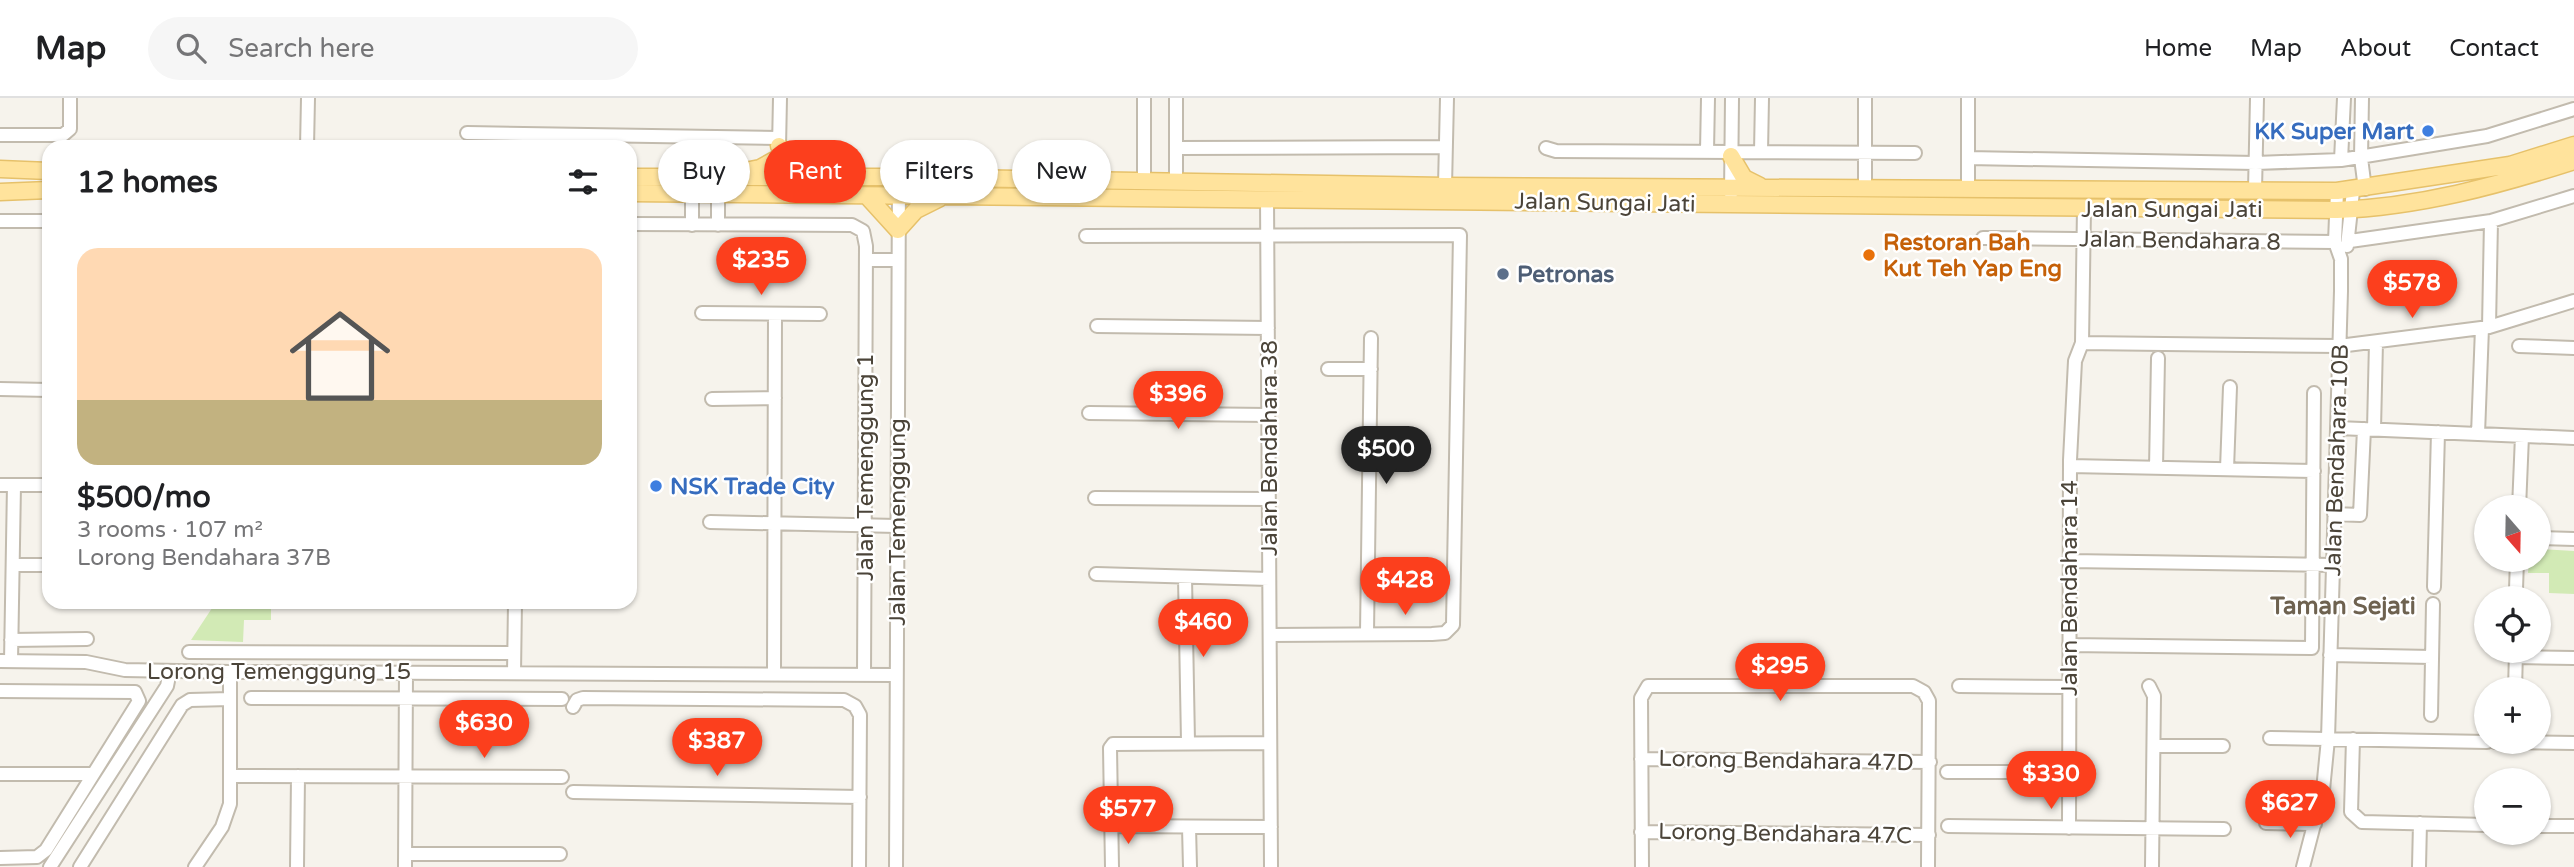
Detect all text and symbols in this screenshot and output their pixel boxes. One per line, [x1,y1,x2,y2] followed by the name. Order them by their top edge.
[148,17,638,80] search box
[35,29,106,68] text: Map
[172,29,210,67] icon: search
[228,33,374,64] text: Search here
[2144,34,2212,63] text: Home
[2250,34,2302,63] text: Map
[2340,34,2411,63] text: About
[2449,34,2539,63] text: Contact
[2254,118,2414,146] place label: KK Super Mart
[2420,123,2436,139] marker: KK Super Mart
[658,140,750,203] chip: Buy
[764,140,866,203] chip: Rent
[880,140,998,203] chip: Filters
[1012,140,1111,203] chip: New
[564,163,602,201] icon: filters
[77,164,218,201] text: 12 homes
[1514,187,1696,219] street label: Jalan Sungai Jati
[2081,196,2263,224] street label: Jalan Sungai Jati
[2079,225,2281,257] street label: Jalan Bendahara 8
[1883,229,2062,283] place label: Restoran Bah Kut Teh Yap Eng
[720,238,802,297] pin: $235
[732,246,790,274] text: $235
[1861,247,1877,263] marker: Restoran Bah Kut Teh Yap Eng
[2371,260,2453,320] pin: $578
[1517,261,1614,289] place label: Petronas
[1495,266,1511,282] marker: Petronas
[2383,269,2441,297] text: $578
[277,293,403,419] icon: home
[1256,340,1284,556] street label: Jalan Bendahara 38
[2319,344,2355,576] street label: Jalan Bendahara 10B
[852,353,880,581] street label: Jalan Temenggung 1
[1137,372,1219,431] pin: $396
[1149,380,1207,408] text: $396
[884,418,912,626] street label: Jalan Temenggung
[1345,426,1427,486] pin: $500
[1357,435,1415,463] text: $500
[670,473,835,501] place label: NSK Trade City
[648,478,664,494] marker: NSK Trade City
[77,479,211,516] text: $500/mo
[2056,480,2084,696] street label: Jalan Bendahara 14
[2474,495,2552,572] north arrow
[2474,495,2551,845] map controls
[77,516,263,544] text: 3 rooms · 107 m²
[77,544,331,572] text: Lorong Bendahara 37B
[1364,558,1446,617] pin: $428
[1376,566,1434,594] text: $428
[2474,586,2551,663] button: locate
[2269,592,2416,621] district label: Taman Sejati
[1162,600,1244,659] pin: $460
[1174,608,1232,636] text: $460
[1739,644,1821,703] pin: $295
[1751,652,1809,680] text: $295
[147,658,411,686] street label: Lorong Temenggung 15
[2474,677,2551,754] button: +
[443,700,525,760] pin: $630
[455,709,513,737] text: $630
[676,718,758,778] pin: $387
[688,727,746,755] text: $387
[1658,745,1914,777] street label: Lorong Bendahara 47D
[2010,752,2092,811] pin: $330
[2022,760,2080,788] text: $330
[2474,768,2551,845] button: −
[2249,780,2331,840] pin: $627
[1087,786,1169,846] pin: $577
[2261,789,2319,817] text: $627
[1099,795,1157,823] text: $577
[1658,818,1912,850] street label: Lorong Bendahara 47C

